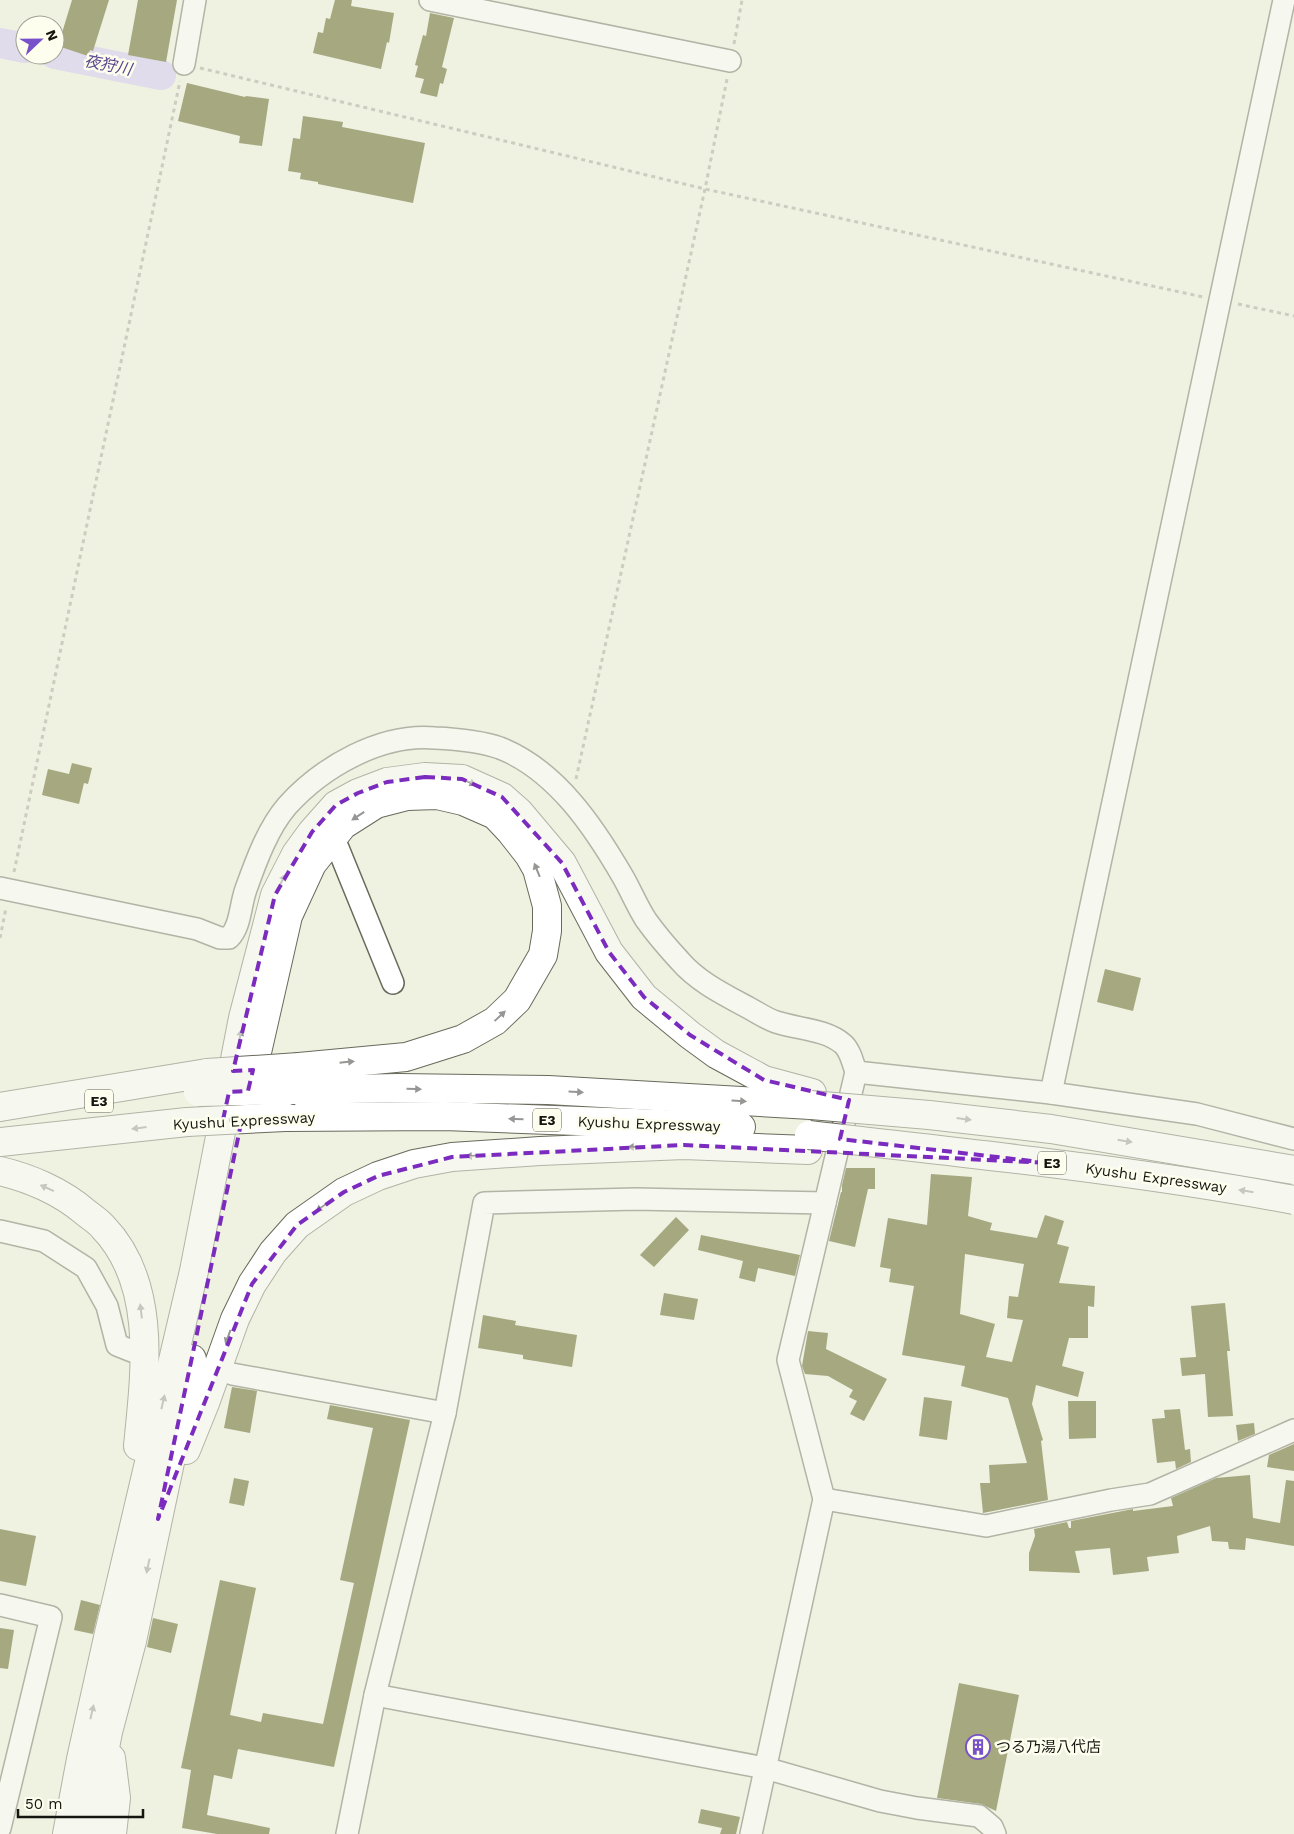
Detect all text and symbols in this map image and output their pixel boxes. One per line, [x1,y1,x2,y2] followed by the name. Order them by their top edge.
[15,15,65,65] north arrow
[43,27,61,43] text: N
[83,51,135,79] water label: 夜狩川
[462,779,476,787] one-way arrow
[351,811,364,821] one-way arrow
[532,863,540,877] one-way arrow
[278,874,286,888] one-way arrow
[494,1010,506,1022] one-way arrow
[236,1029,244,1045] one-way arrow
[339,1058,355,1066] one-way arrow
[406,1085,422,1093] one-way arrow
[569,1088,585,1096] one-way arrow
[85,1090,113,1112] road number: E3
[731,1097,747,1105] one-way arrow
[172,1108,316,1134] street label: Kyushu Expressway
[533,1108,561,1132] road number: E3
[577,1113,721,1135] street label: Kyushu Expressway
[508,1115,524,1123] one-way arrow
[957,1115,973,1123] one-way arrow
[131,1124,147,1132] one-way arrow
[1118,1138,1134,1146] one-way arrow
[627,1143,643,1151] one-way arrow
[465,1152,481,1160] one-way arrow
[1038,1152,1066,1174] road number: E3
[1084,1159,1228,1197] street label: Kyushu Expressway
[40,1184,54,1192] one-way arrow
[1238,1187,1254,1195] one-way arrow
[315,1202,328,1212] one-way arrow
[137,1303,145,1319] one-way arrow
[224,1330,232,1345] one-way arrow
[159,1394,167,1409] one-way arrow
[144,1559,152,1574] one-way arrow
[88,1704,96,1719] one-way arrow
[965,1734,991,1760] building icon: つる乃湯八代店
[996,1738,1101,1756] place label: つる乃湯八代店
[18,1786,142,1818] scale bar
[25,1795,62,1813] text: 50 m

